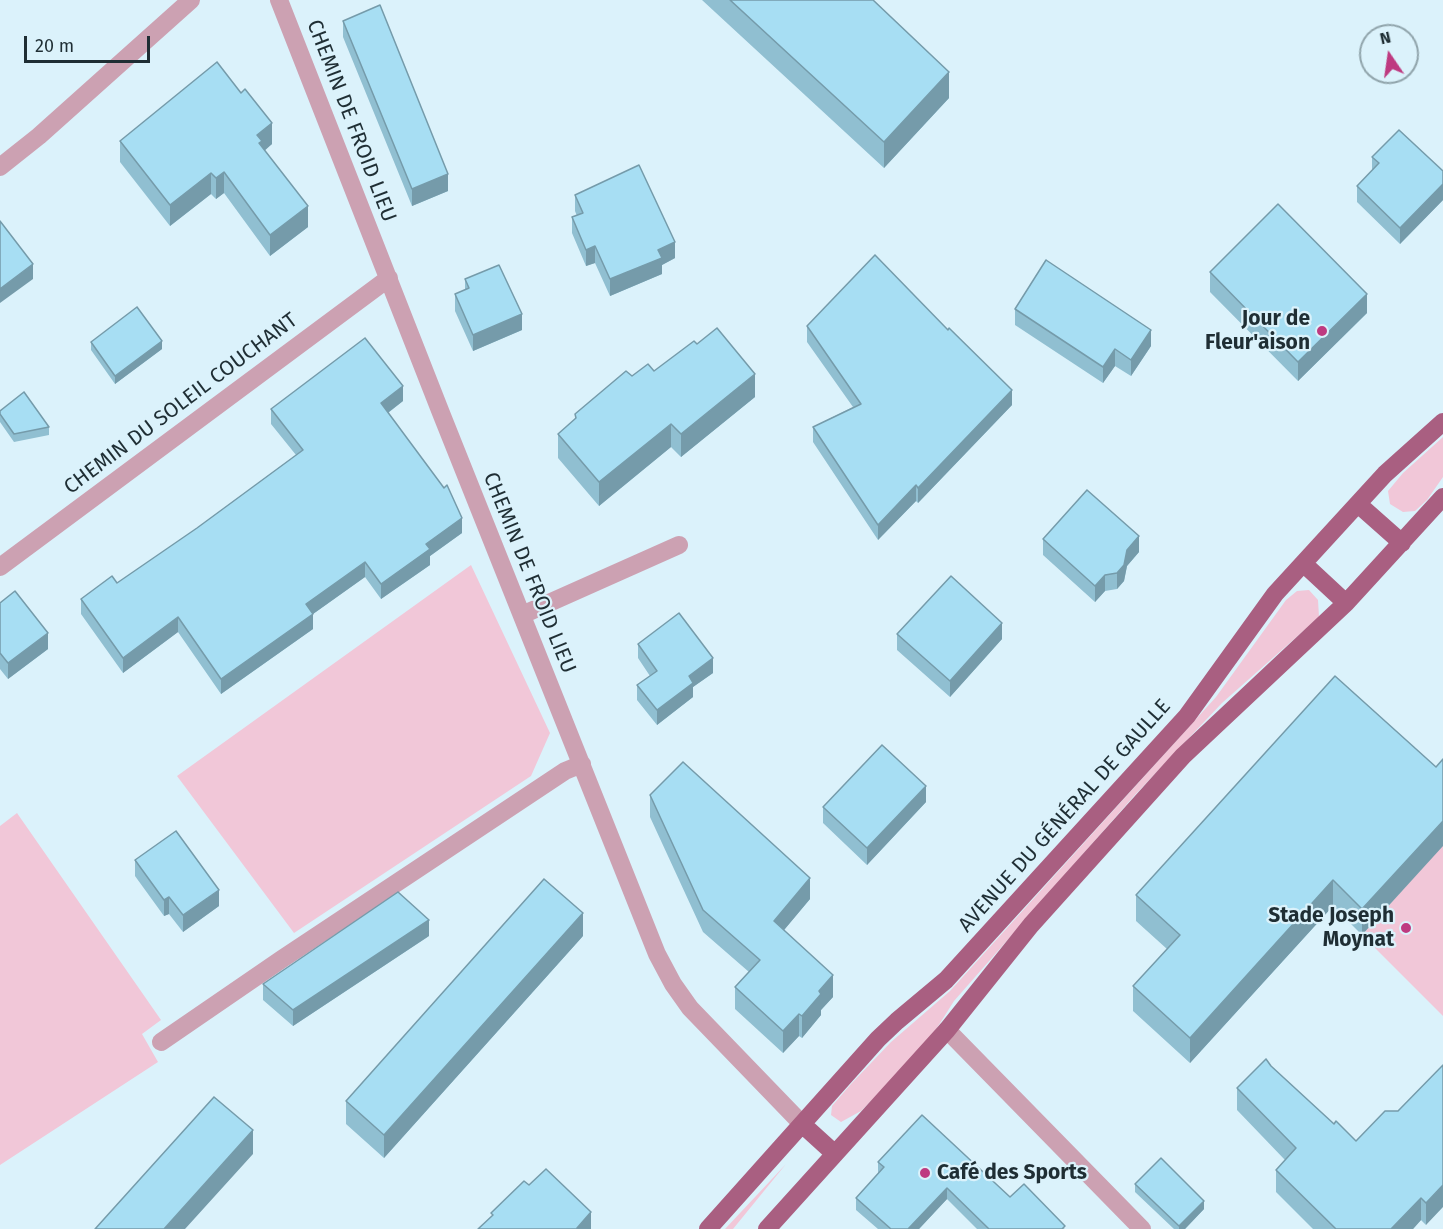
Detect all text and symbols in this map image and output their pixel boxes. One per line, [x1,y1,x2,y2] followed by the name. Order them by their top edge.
[301,16,401,226] street label: CHEMIN DE FROID LIEU
[27,24,153,62] scale bar
[1359,24,1419,84] north arrow
[1378,27,1393,48] text: N
[35,35,74,57] text: 20 m
[1205,306,1310,356] place label: Jour de Fleur'aison
[59,308,303,500] street label: CHEMIN DU SOLEIL COUCHANT
[1315,324,1329,338] marker: Jour de Fleur'aison
[477,469,581,677] street label: CHEMIN DE FROID LIEU
[954,694,1176,938] street label: AVENUE DU GÉNÉRAL DE GAULLE
[1268,903,1394,953] place label: Stade Joseph Moynat
[1399,921,1413,935] marker: Stade Joseph Moynat
[937,1160,1087,1186] place label: Café des Sports
[918,1166,932,1180] marker: Café des Sports

